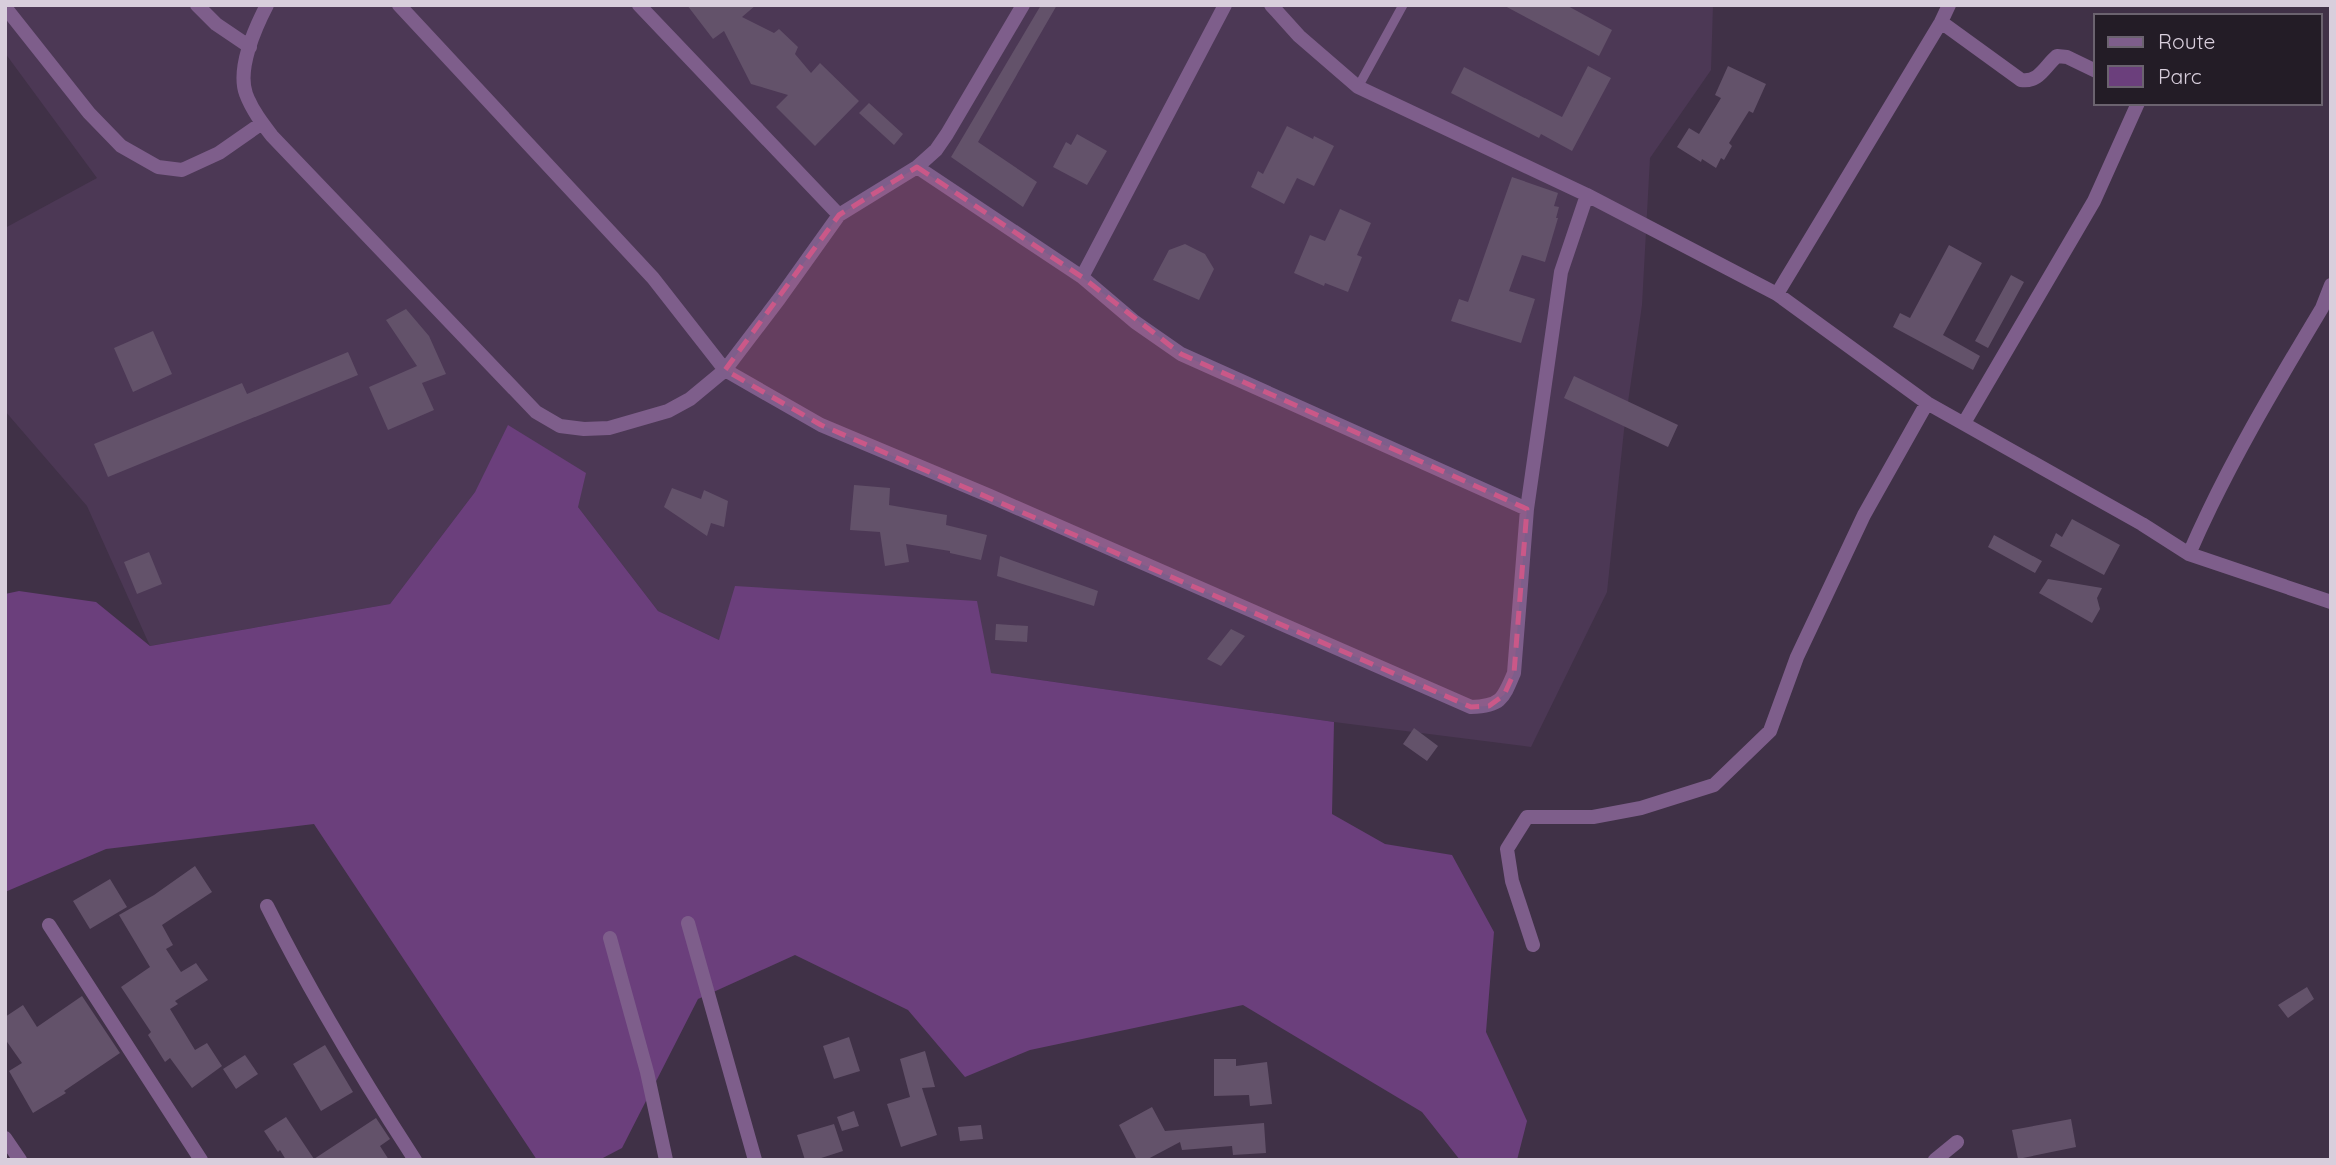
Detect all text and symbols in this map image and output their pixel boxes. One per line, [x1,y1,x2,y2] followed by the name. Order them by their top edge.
[2094,14,2322,105] legend
[2158,28,2215,54] text: Route
[2158,63,2202,89] text: Parc

